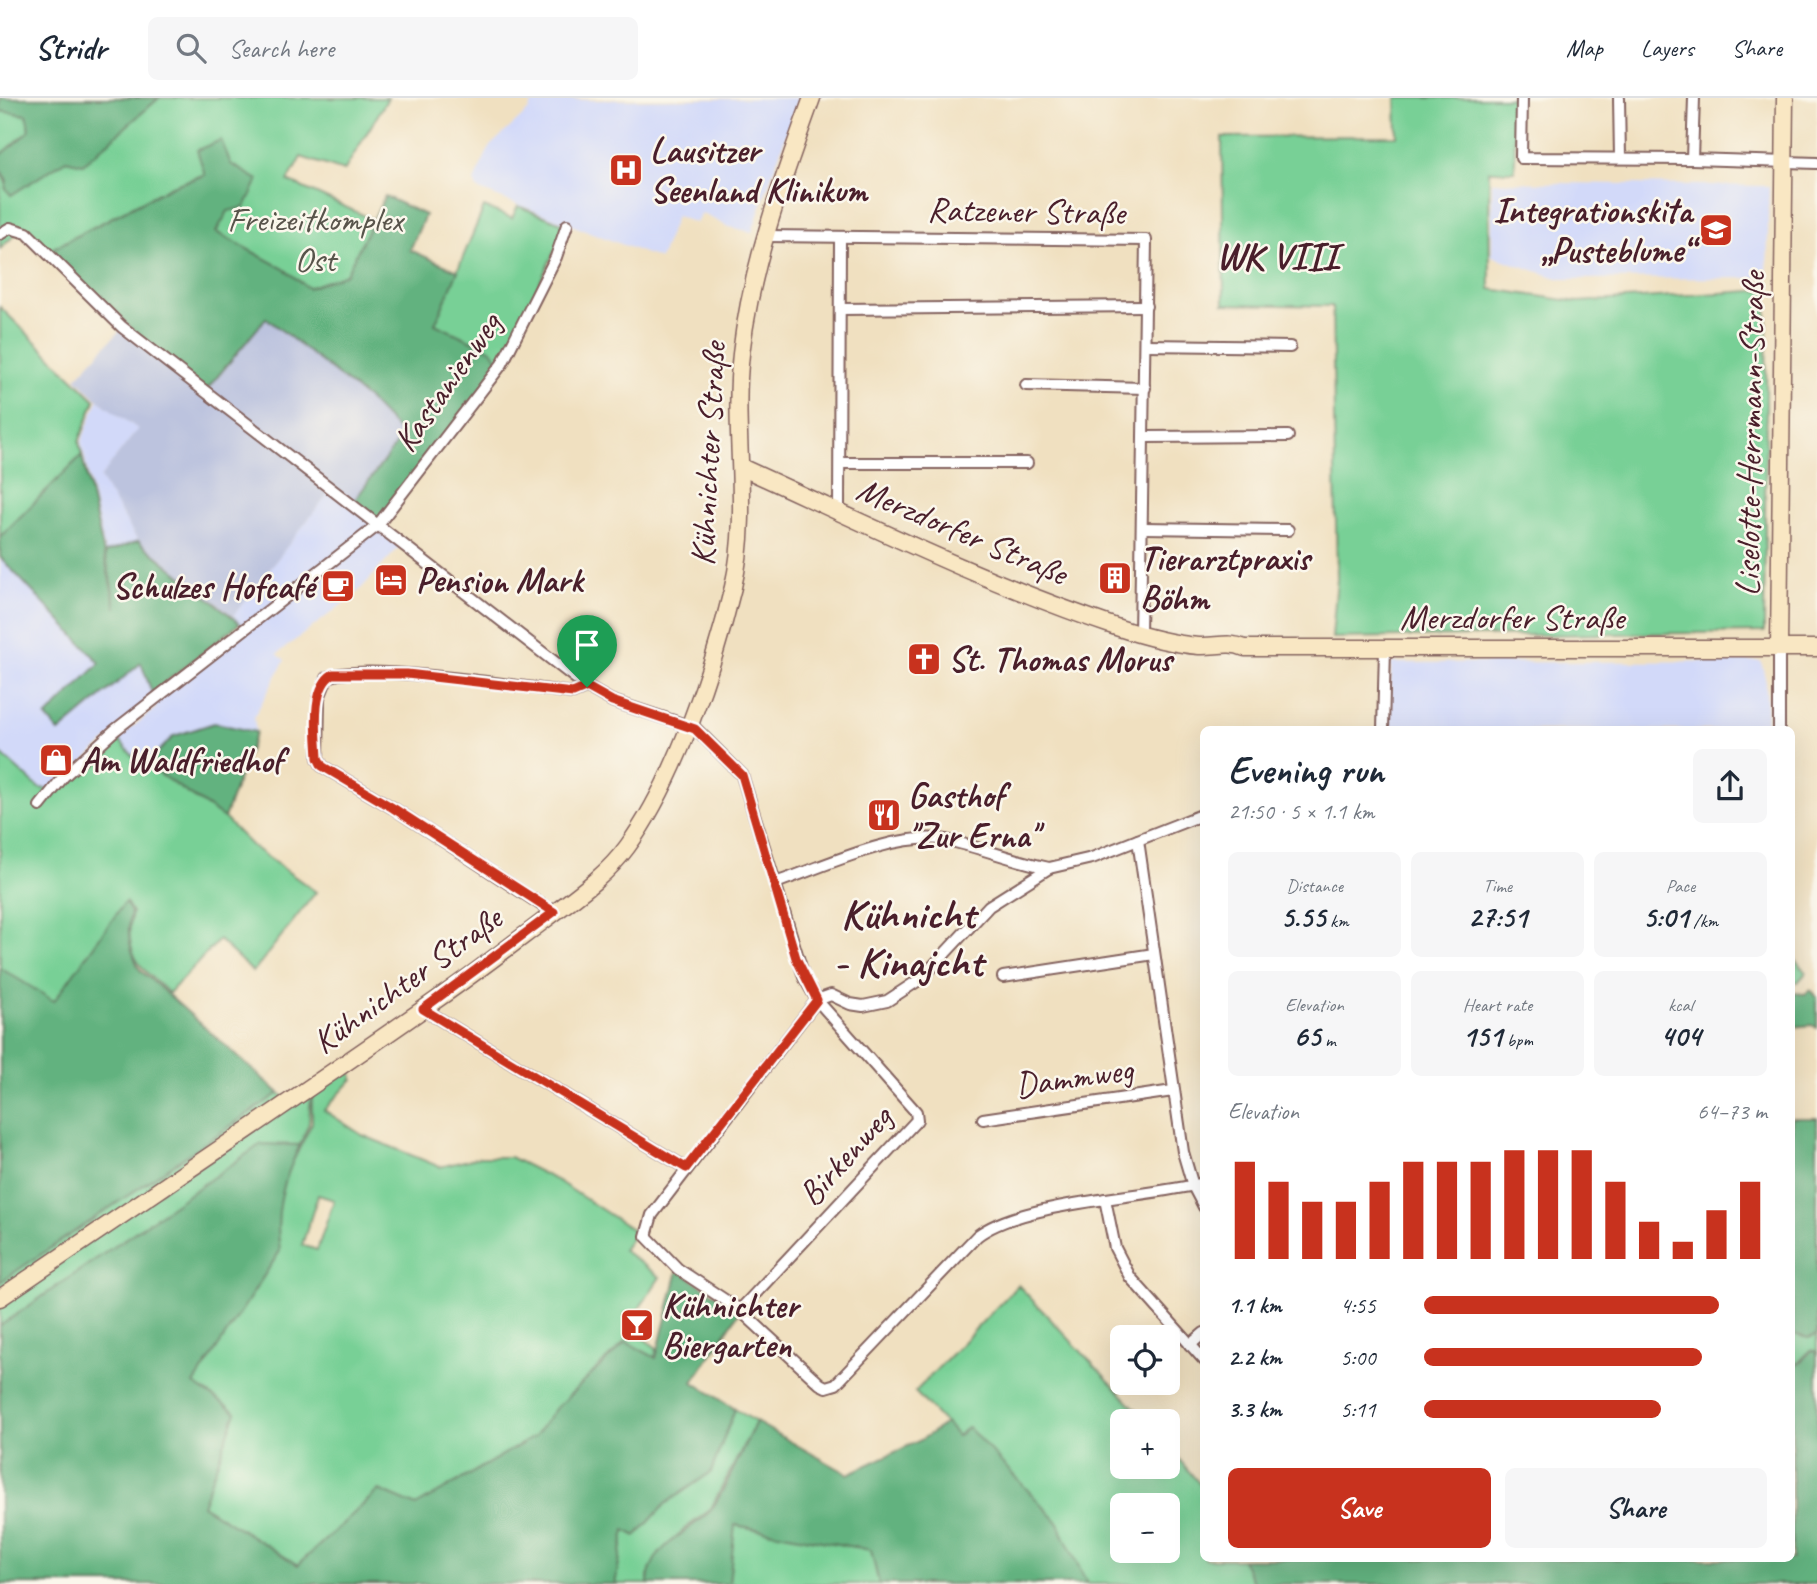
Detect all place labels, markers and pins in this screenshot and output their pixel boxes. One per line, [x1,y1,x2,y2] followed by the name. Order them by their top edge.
[650,128,869,213] place label: Lausitzer Seenland Klinikum
[607,151,645,189] hospital icon: Lausitzer Seenland Klinikum
[1493,188,1701,273] place label: Integrationskita „Pusteblume“
[1697,211,1735,249] school or university icon: Integrationskita „Pusteblume“
[1140,536,1313,621] place label: Tierarztpraxis Böhm
[416,558,585,603] place label: Pension Mark
[1096,559,1134,597] building icon: Tierarztpraxis Böhm
[372,561,410,599] hotel icon: Pension Mark
[112,564,320,609] place label: Schulzes Hofcafé
[319,567,357,605] cafe icon: Schulzes Hofcafé
[557,615,617,687] pin
[948,637,1175,682] place label: St. Thomas Morus
[905,640,943,678] church icon: St. Thomas Morus
[80,738,290,783] place label: Am Waldfriedhof
[37,741,75,779] shop icon: Am Waldfriedhof
[908,773,1045,858] place label: Gasthof "Zur Erna"
[865,796,903,834] restaurant icon: Gasthof "Zur Erna"
[662,1283,801,1368] place label: Kühnichter Biergarten
[618,1306,656,1344] bar icon: Kühnichter Biergarten

